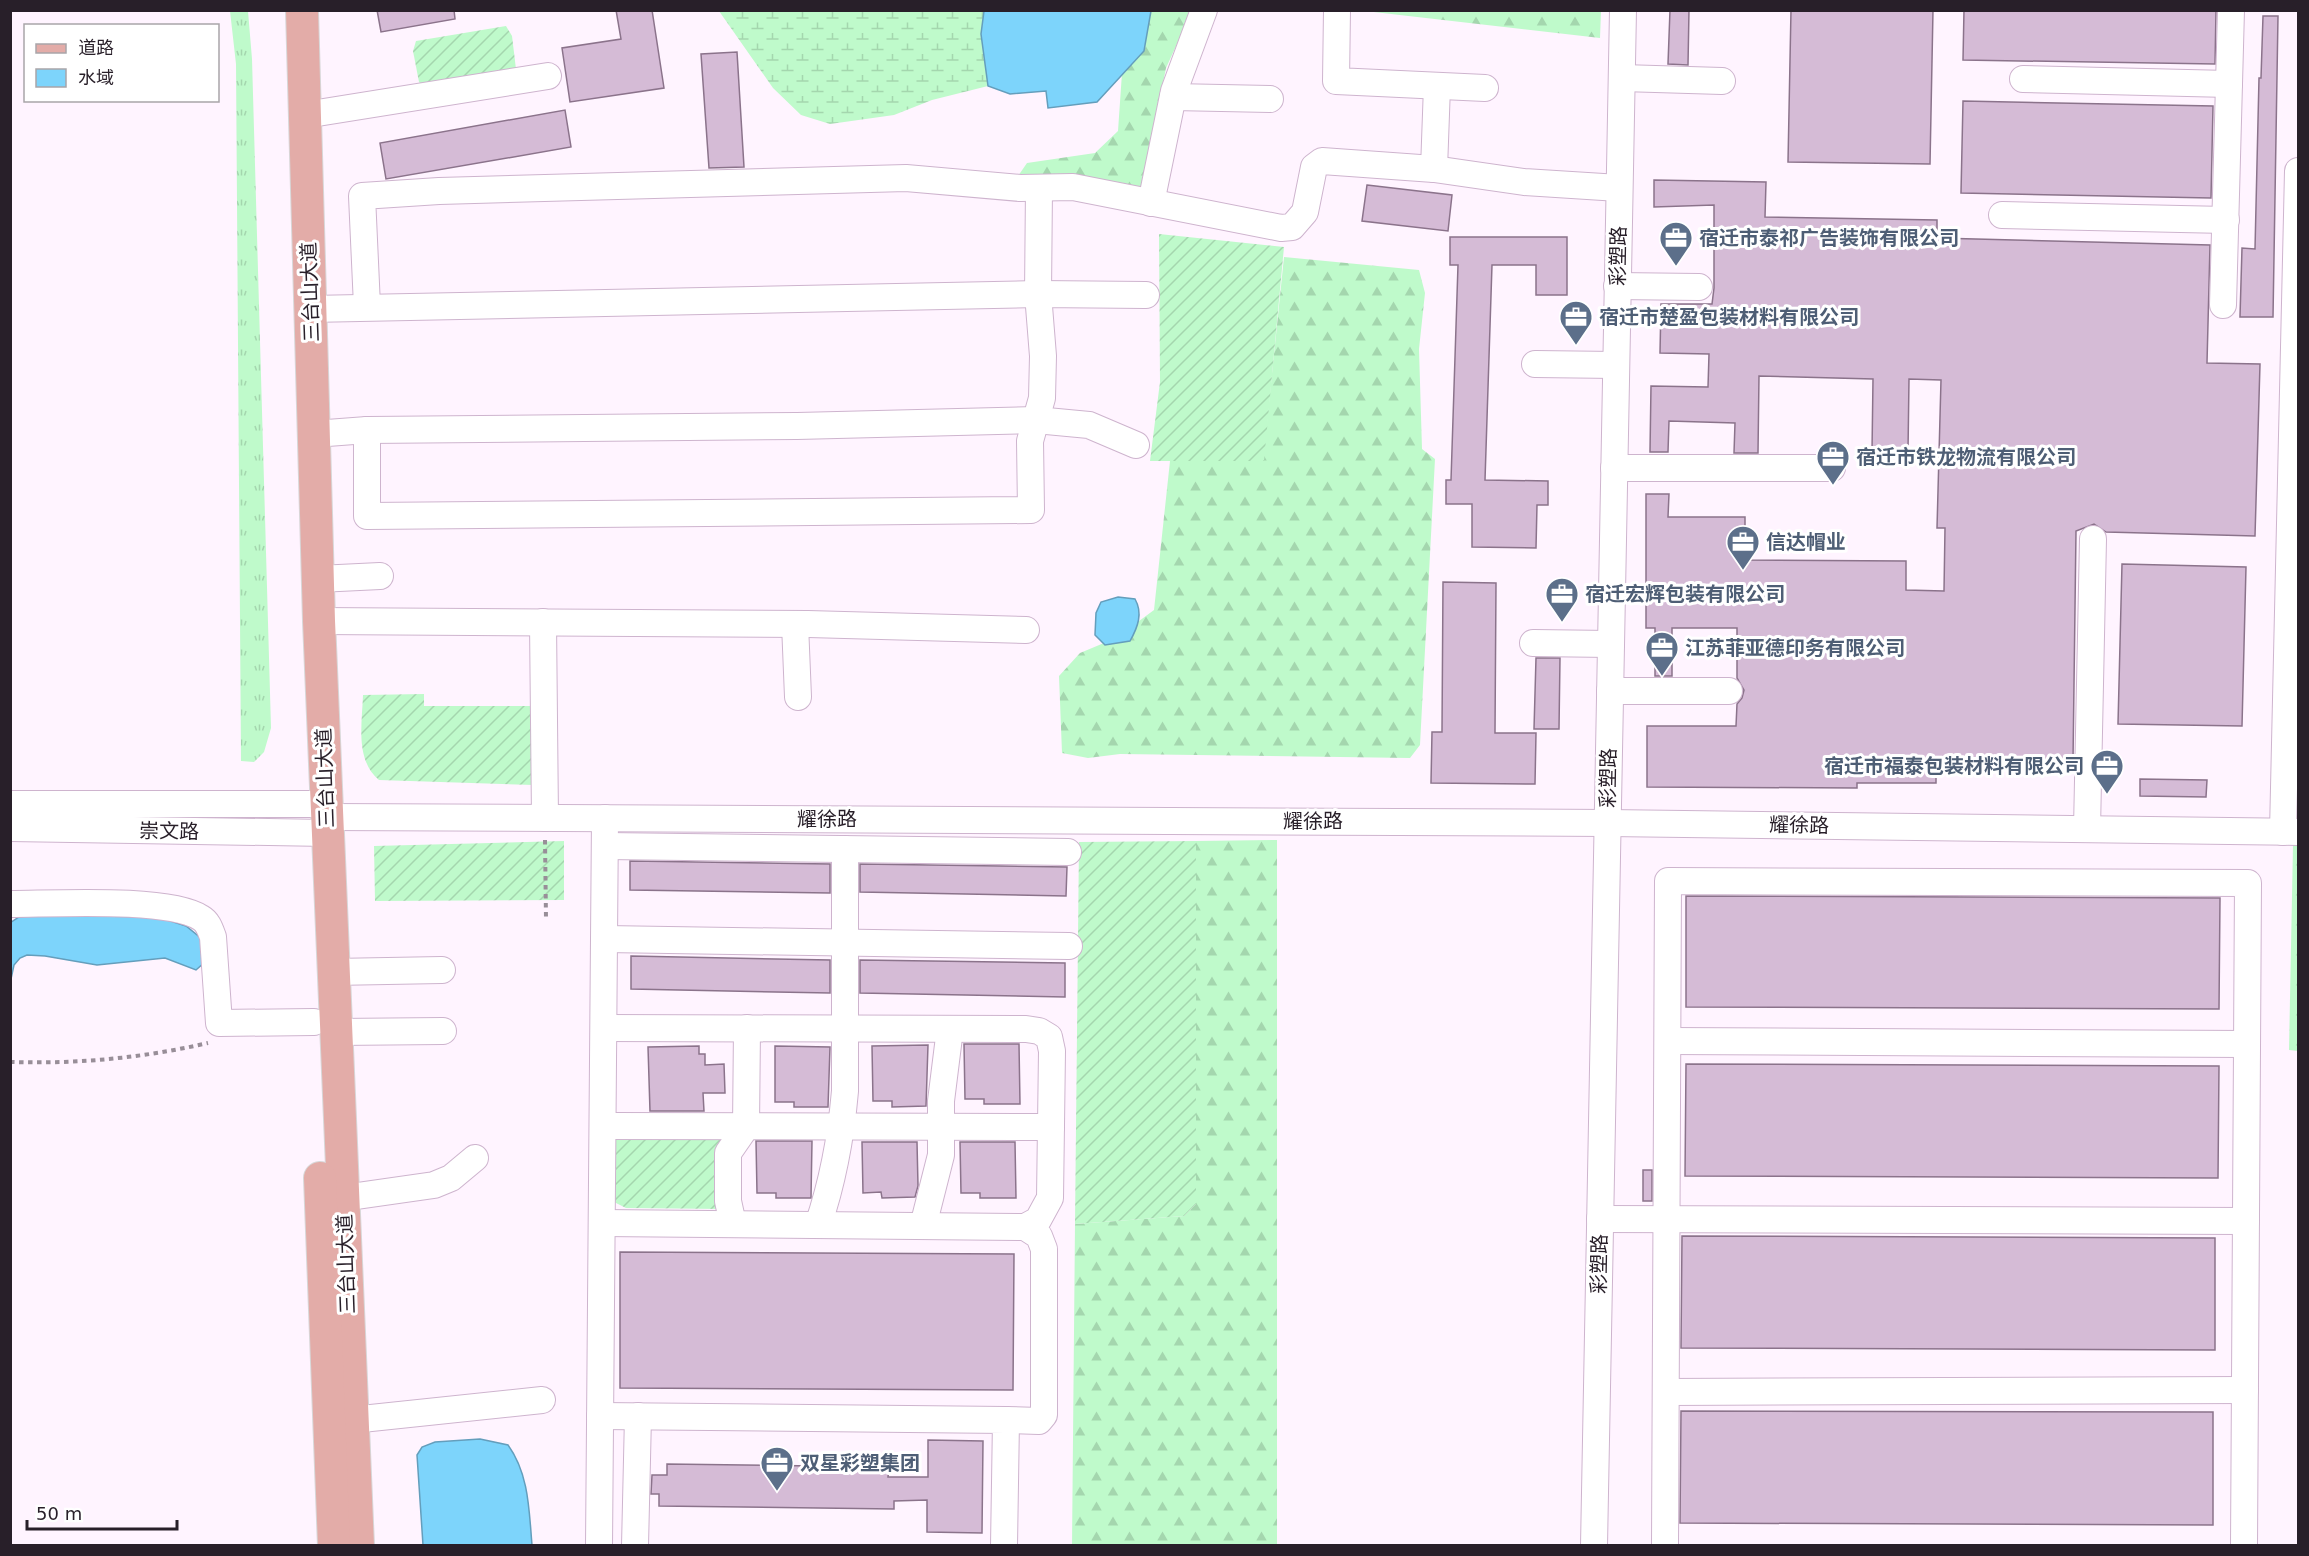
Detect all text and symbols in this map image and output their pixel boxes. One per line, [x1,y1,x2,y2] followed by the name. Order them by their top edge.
[24,24,219,102] legend
[78,37,114,58] text: 道路
[78,67,114,88] text: 水域
[1658,220,1694,267] office icon: 宿迁市泰祁广告装饰有限公司
[1605,226,1631,286] street label: 彩塑路
[1699,226,1959,250] place label: 宿迁市泰祁广告装饰有限公司
[296,242,324,342] street label: 三台山大道
[1558,299,1594,346] office icon: 宿迁市楚盈包装材料有限公司
[1599,305,1859,329] place label: 宿迁市楚盈包装材料有限公司
[1815,439,1851,486] office icon: 宿迁市铁龙物流有限公司
[1856,445,2076,469] place label: 宿迁市铁龙物流有限公司
[1725,524,1761,571] office icon: 信达帽业
[1766,530,1846,554] place label: 信达帽业
[1544,576,1580,623] office icon: 宿迁宏辉包装有限公司
[1585,582,1785,606] place label: 宿迁宏辉包装有限公司
[1644,630,1680,677] office icon: 江苏菲亚德印务有限公司
[1685,636,1905,660] place label: 江苏菲亚德印务有限公司
[311,728,339,828] street label: 三台山大道
[1595,748,1621,808] street label: 彩塑路
[2089,748,2125,795] office icon: 宿迁市福泰包装材料有限公司
[1824,754,2084,778] place label: 宿迁市福泰包装材料有限公司
[797,807,857,831] street label: 耀徐路
[1283,809,1343,833] street label: 耀徐路
[1769,812,1829,838] street label: 耀徐路
[139,818,199,844] street label: 崇文路
[332,1214,360,1314] street label: 三台山大道
[1586,1234,1612,1294] street label: 彩塑路
[759,1445,795,1492] office icon: 双星彩塑集团
[800,1451,920,1475] place label: 双星彩塑集团
[27,1493,177,1531] scale bar
[36,1503,82,1524] text: 50 m

